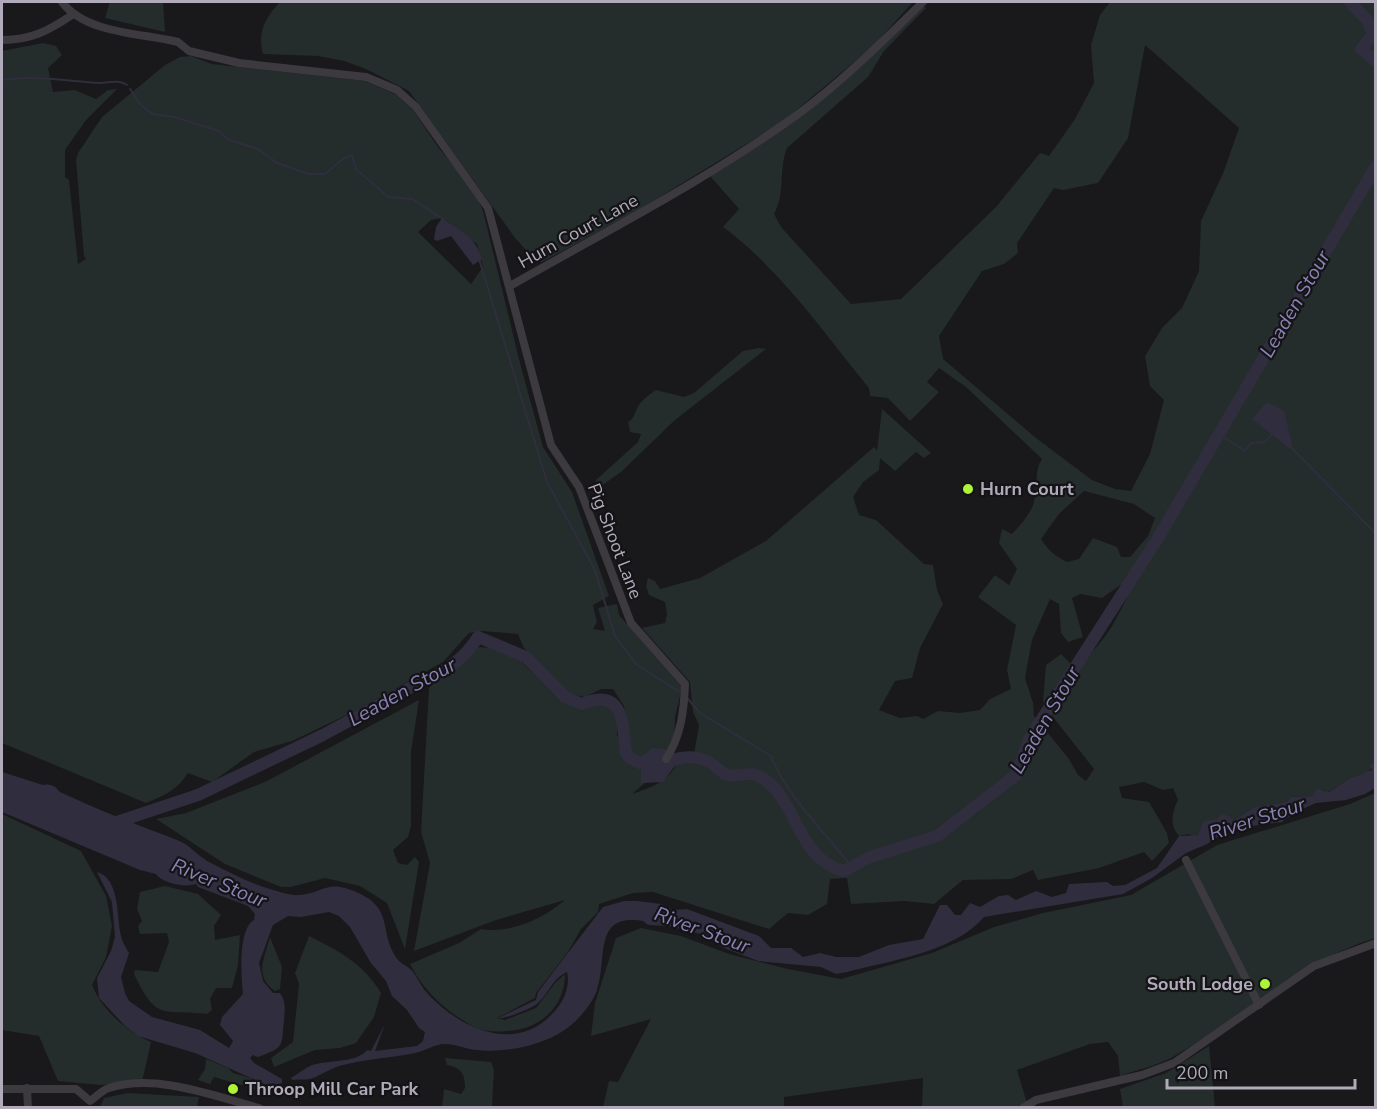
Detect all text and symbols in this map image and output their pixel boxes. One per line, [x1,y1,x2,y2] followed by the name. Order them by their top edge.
[514,188,642,274] street label: Hurn Court Lane
[1253,245,1337,362] water label: Leaden Stour
[980,477,1074,501] place label: Hurn Court
[582,480,648,602] street label: Pig Shoot Lane
[961,482,975,496] marker: Hurn Court
[343,651,462,733] water label: Leaden Stour
[1003,661,1087,778] water label: Leaden Stour
[1205,790,1309,847] water label: River Stour
[168,852,271,915] water label: River Stour
[651,900,754,960] water label: River Stour
[1147,972,1253,996] place label: South Lodge
[1258,977,1272,991] marker: South Lodge
[1167,1052,1354,1090] scale bar
[1176,1061,1228,1085] text: 200 m
[245,1077,418,1101] place label: Throop Mill Car Park
[226,1082,240,1096] marker: Throop Mill Car Park

